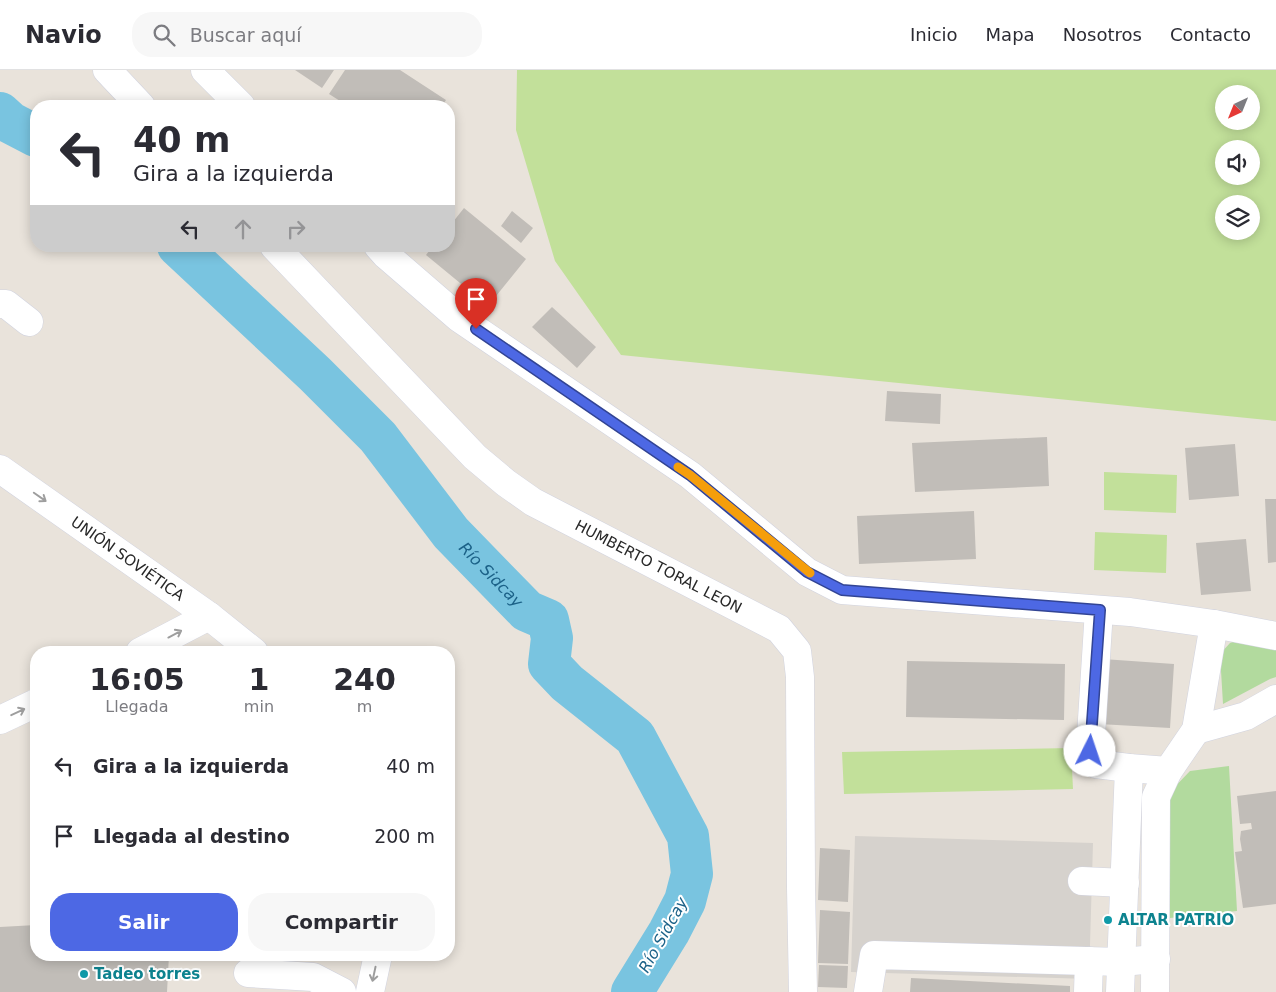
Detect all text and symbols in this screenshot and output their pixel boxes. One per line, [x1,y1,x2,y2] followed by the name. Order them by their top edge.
[132,12,482,57] search box
[25,21,102,49] text: Navio
[150,21,178,49] icon: search
[190,24,302,46] text: Buscar aquí
[910,24,958,45] text: Inicio
[986,24,1035,45] text: Mapa
[1063,24,1142,45] text: Nosotros
[1170,24,1251,45] text: Contacto
[1215,85,1260,130] north arrow
[1215,85,1260,240] map controls
[50,120,115,185] icon: left
[133,120,230,160] text: 40 m
[1215,140,1260,185] button: sound
[133,161,334,186] text: Gira a la izquierda
[1215,195,1260,240] button: layers
[176,215,204,243] icon: left
[229,215,257,243] icon: ahead
[282,215,310,243] icon: right
[455,278,497,329] pin
[462,285,490,313] icon: arrive
[33,492,47,502] one-way arrow
[68,513,188,605] street label: UNIÓN SOVIÉTICA
[572,516,745,617] street label: HUMBERTO TORAL LEON
[455,538,528,611] water label: Río Sidcay
[167,629,182,639] one-way arrow
[89,662,185,697] text: 16:05
[248,662,269,697] text: 1
[333,662,396,697] text: 240
[105,697,168,716] text: Llegada
[244,697,274,716] text: min
[357,697,372,716] text: m
[10,706,25,716] one-way arrow
[1063,724,1115,776] position arrow
[50,752,78,780] icon: left
[93,755,289,777] text: Gira a la izquierda
[386,755,435,777] text: 40 m
[50,822,78,850] icon: arrive
[93,825,290,847] text: Llegada al destino
[374,825,435,847] text: 200 m
[50,893,238,951] button: Salir
[248,893,435,951] button: Compartir
[635,894,692,976] water label: Río Sidcay
[1118,911,1234,929] place label: ALTAR PATRIO
[1102,914,1114,926] marker: ALTAR PATRIO
[94,965,200,983] place label: Tadeo torres
[369,965,378,981] one-way arrow
[78,968,90,980] marker: Tadeo torres

